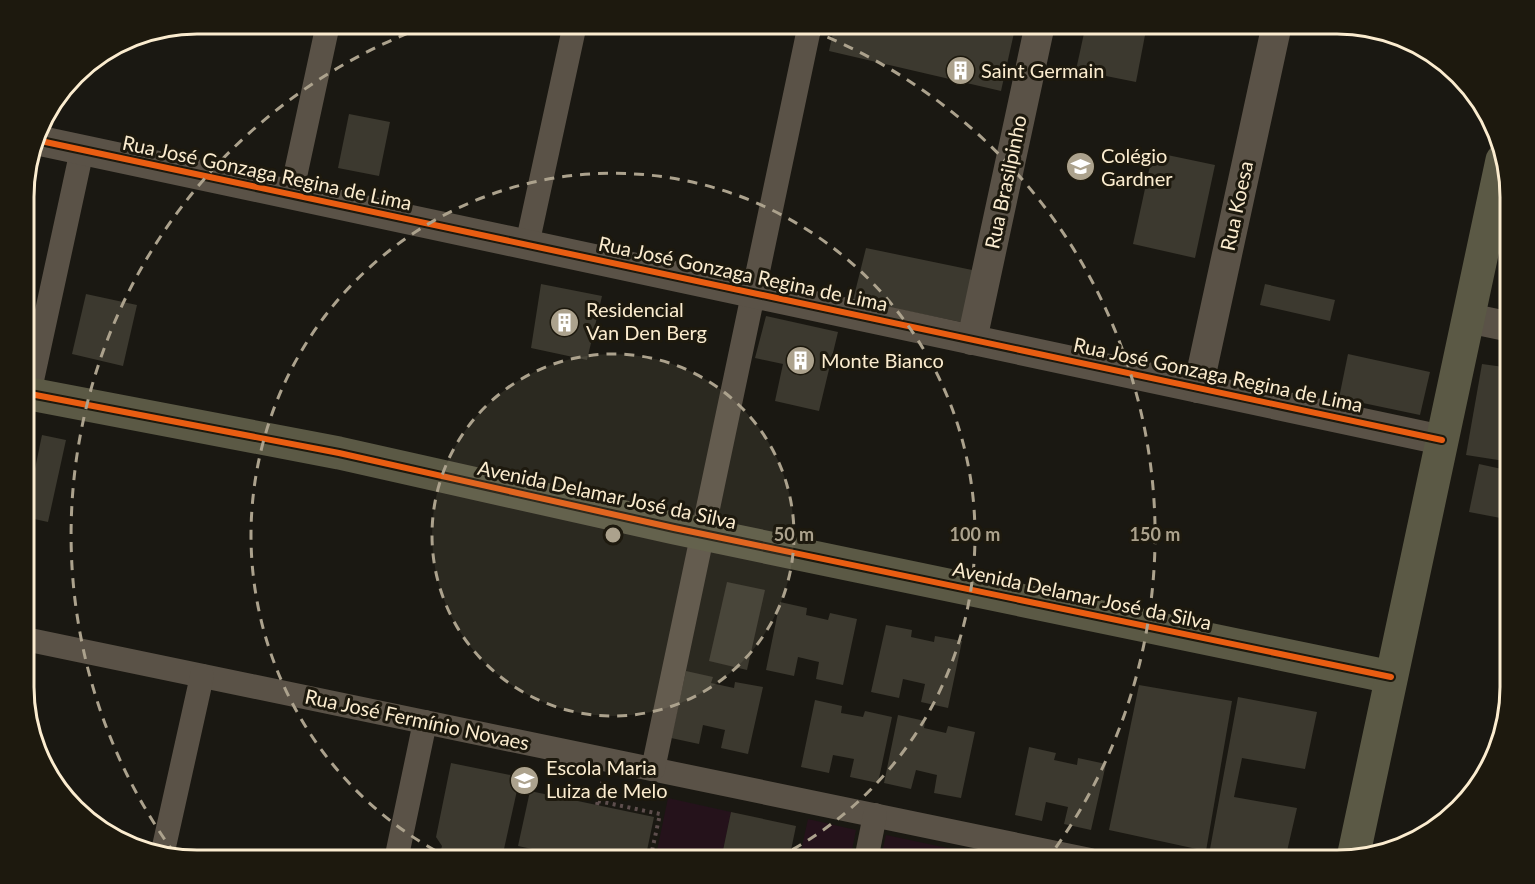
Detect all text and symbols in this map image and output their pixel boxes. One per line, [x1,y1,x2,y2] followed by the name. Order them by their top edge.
[944,55,976,87] building icon: Saint Germain
[981,58,1104,82] place label: Saint Germain
[979,113,1031,251] street label: Rua Brasilpinho
[120,130,414,214] street label: Rua José Gonzaga Regina de Lima
[1101,143,1173,190] place label: Colégio Gardner
[1064,151,1096,183] school or university icon: Colégio Gardner
[1215,159,1257,253] street label: Rua Koesa
[596,231,890,315] street label: Rua José Gonzaga Regina de Lima
[586,297,707,344] place label: Residencial Van Den Berg
[549,306,581,338] building icon: Residencial Van Den Berg
[1071,332,1365,416] street label: Rua José Gonzaga Regina de Lima
[784,345,816,377] building icon: Monte Bianco
[821,348,944,372] place label: Monte Bianco
[476,455,739,533] street label: Avenida Delamar José da Silva
[774,523,814,545] text: 50 m
[950,523,1000,545] text: 100 m
[1130,523,1180,545] text: 150 m
[603,525,623,545] centre of rings
[951,556,1214,634] street label: Avenida Delamar José da Silva
[303,684,532,755] street label: Rua José Fermínio Novaes
[546,755,668,802] place label: Escola Maria Luiza de Melo
[509,764,541,796] school or university icon: Escola Maria Luiza de Melo

